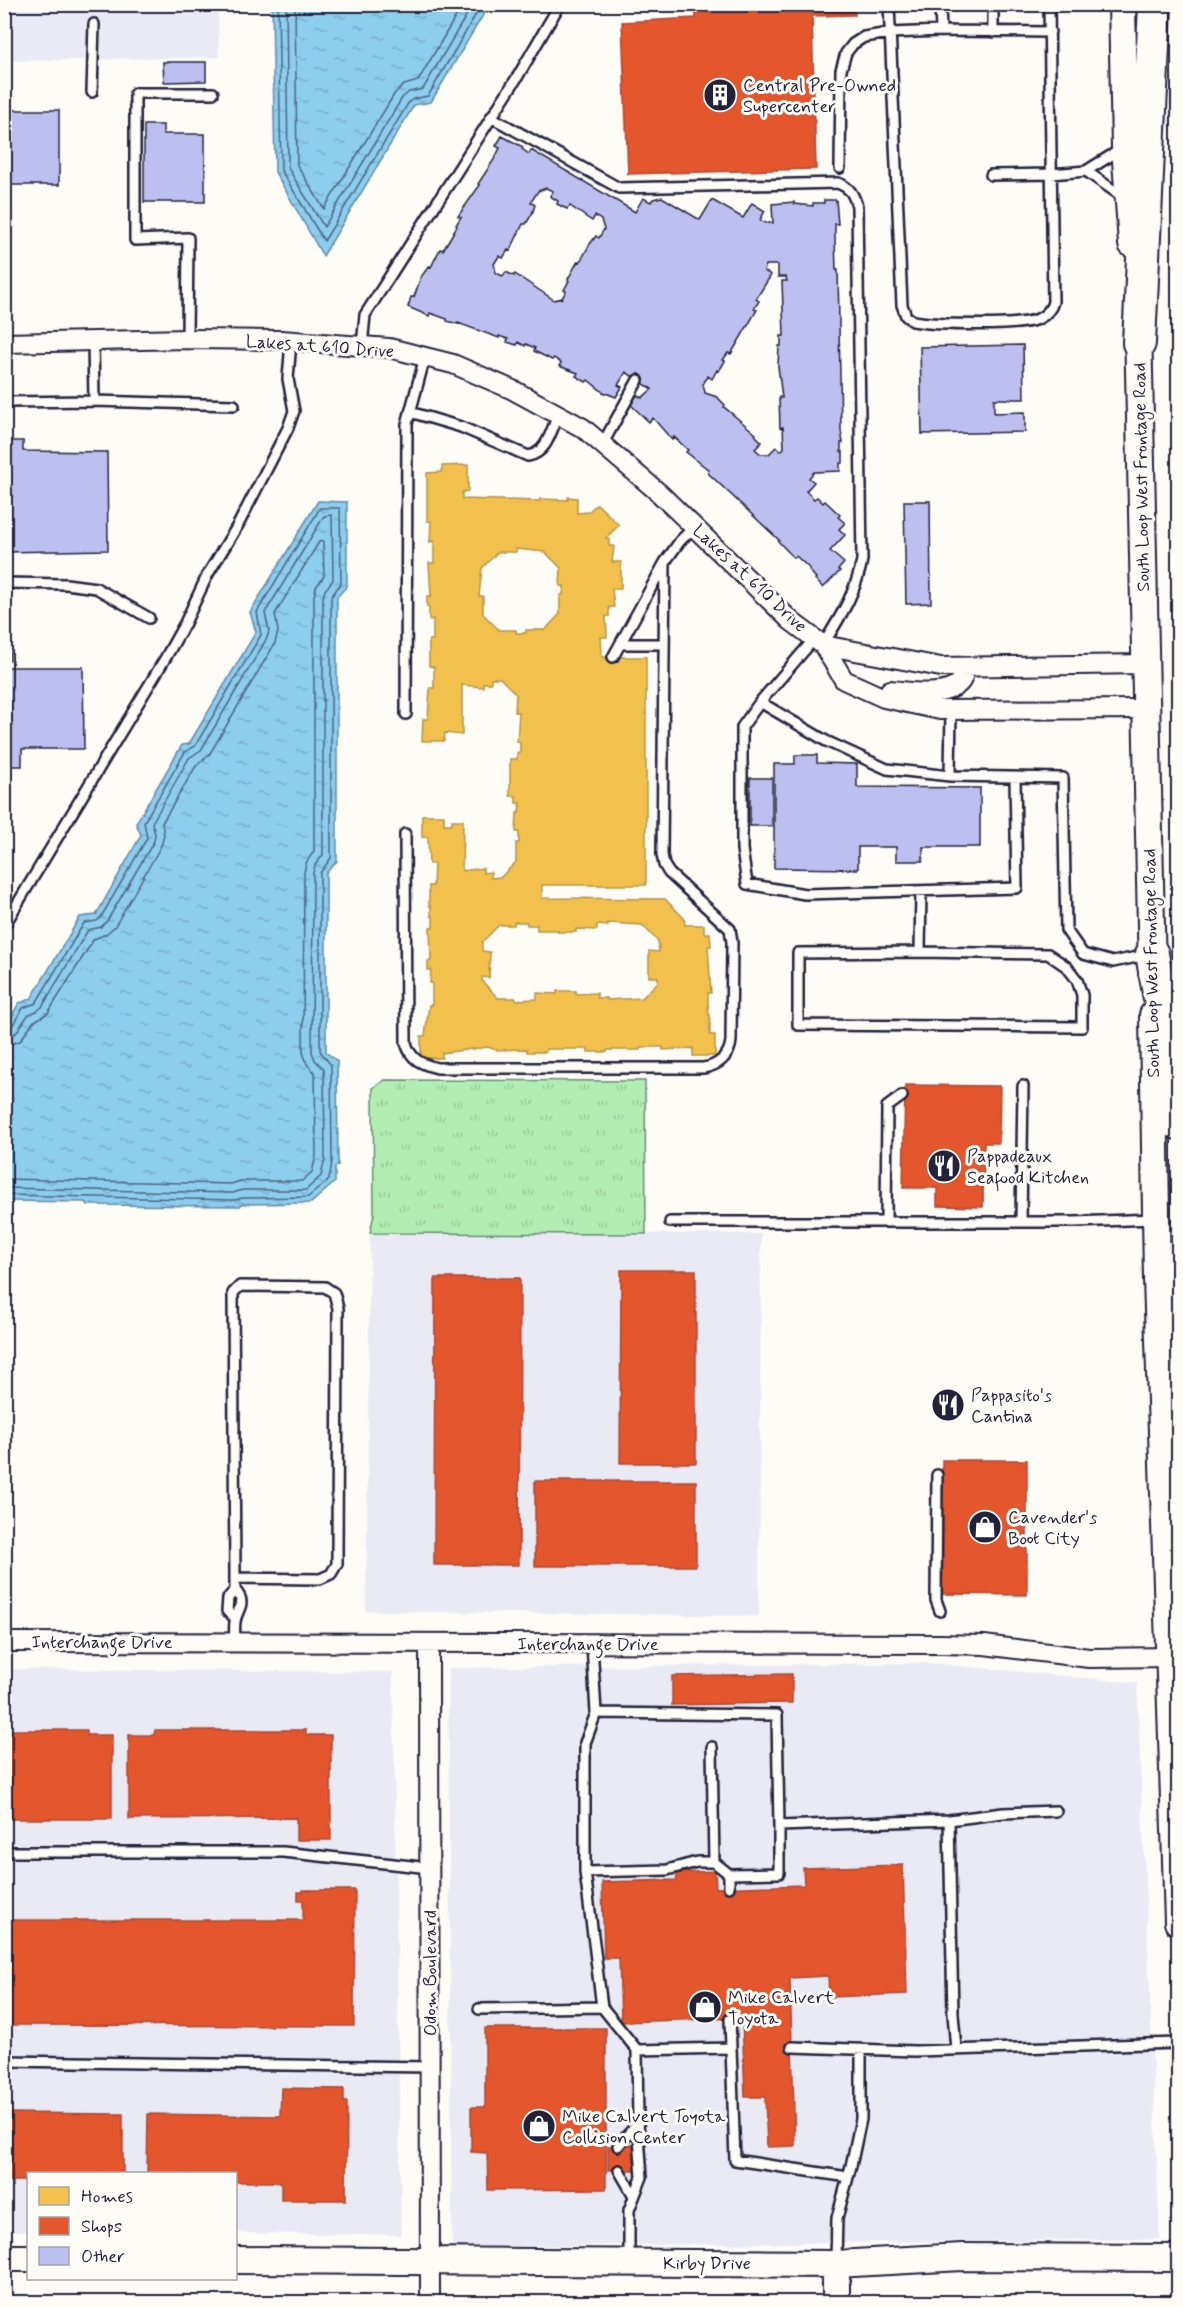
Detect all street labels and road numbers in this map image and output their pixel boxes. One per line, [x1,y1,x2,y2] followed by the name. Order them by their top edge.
[245,330,395,364] street label: Lakes at 610 Drive
[1128,362,1157,592] street label: South Loop West Frontage Road
[687,519,812,638] street label: Lakes at 610 Drive
[1138,848,1167,1078] street label: South Loop West Frontage Road
[31,1631,173,1657] street label: Interchange Drive
[517,1633,659,1659] street label: Interchange Drive
[419,1910,443,2036] street label: Odom Boulevard
[663,2252,751,2276] street label: Kirby Drive

